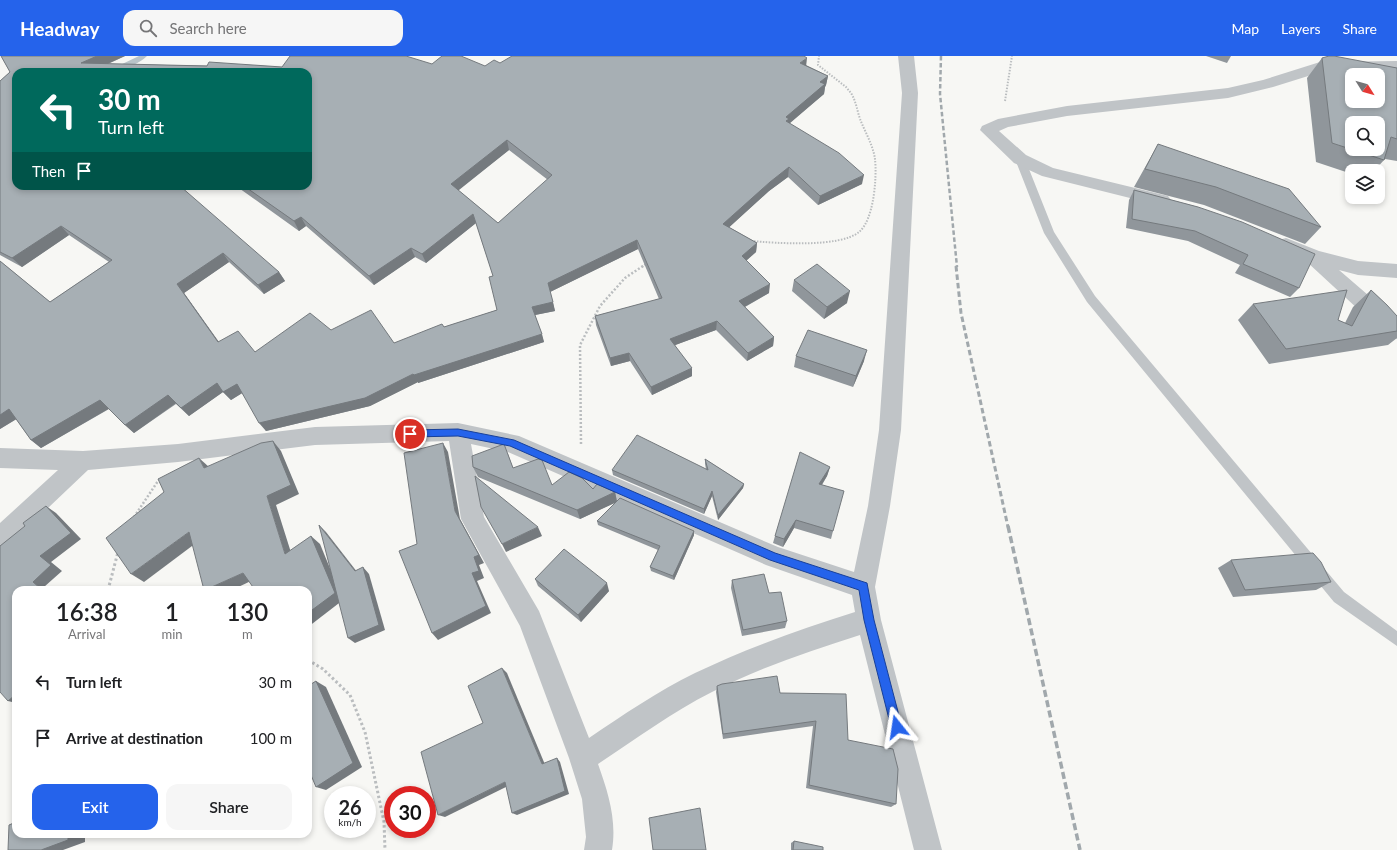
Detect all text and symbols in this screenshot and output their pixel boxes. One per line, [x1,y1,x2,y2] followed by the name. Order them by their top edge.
[123,10,403,46] search box
[20,17,99,40] text: Headway
[137,17,159,39] icon: search
[169,19,247,37] text: Search here
[1231,20,1259,37] text: Map
[1281,20,1321,37] text: Layers
[1343,20,1377,37] text: Share
[1345,68,1385,108] north arrow
[1345,68,1385,204] map controls
[98,82,161,116] text: 30 m
[32,84,84,136] icon: left
[98,116,164,138] text: Turn left
[1345,116,1385,156] button: search
[73,160,95,182] icon: arrive
[32,162,65,180] text: Then
[1345,164,1385,204] button: layers
[393,417,427,451] pin
[399,423,421,445] icon: arrive
[56,597,118,626] text: 16:38
[165,597,179,626] text: 1
[226,597,268,626] text: 130
[68,626,105,642] text: Arrival
[161,626,183,642] text: min
[242,626,253,642] text: m
[32,671,54,693] icon: left
[66,673,122,691] text: Turn left
[258,673,292,691] text: 30 m
[876,706,918,748] position arrow
[32,727,54,749] icon: arrive
[66,729,203,747] text: Arrive at destination
[250,729,292,747] text: 100 m
[32,784,158,830] button: Exit
[166,784,292,830] button: Share
[384,786,436,838] speed limit sign: 30
[338,795,362,819] text: 26
[338,816,362,828] text: km/h

